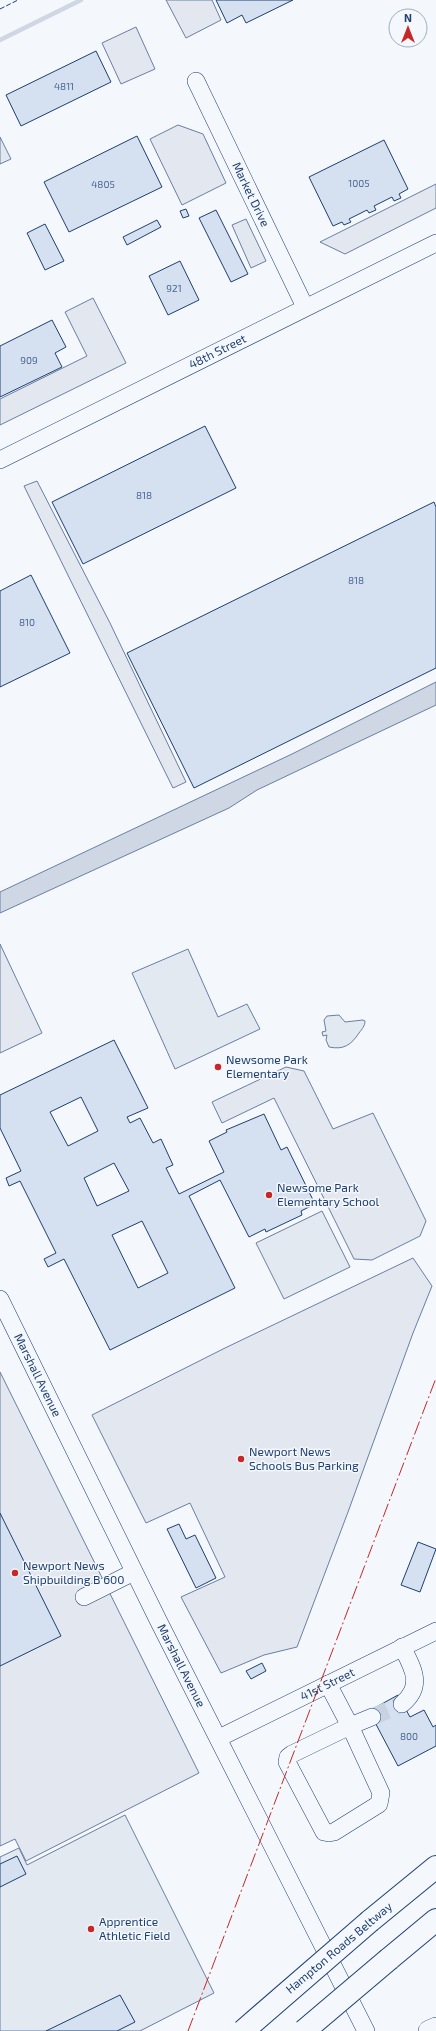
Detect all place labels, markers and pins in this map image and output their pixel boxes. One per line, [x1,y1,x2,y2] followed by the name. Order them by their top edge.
[226,1052,308,1080] place label: Newsome Park Elementary
[213,1062,223,1072] marker: Newsome Park Elementary
[277,1180,380,1208] place label: Newsome Park Elementary School
[264,1190,274,1200] marker: Newsome Park Elementary School
[249,1444,359,1472] place label: Newport News Schools Bus Parking
[236,1454,246,1464] marker: Newport News Schools Bus Parking
[23,1558,125,1586] place label: Newport News Shipbuilding B 600
[10,1568,20,1578] marker: Newport News Shipbuilding B 600
[99,1914,170,1942] place label: Apprentice Athletic Field
[86,1924,96,1934] marker: Apprentice Athletic Field

